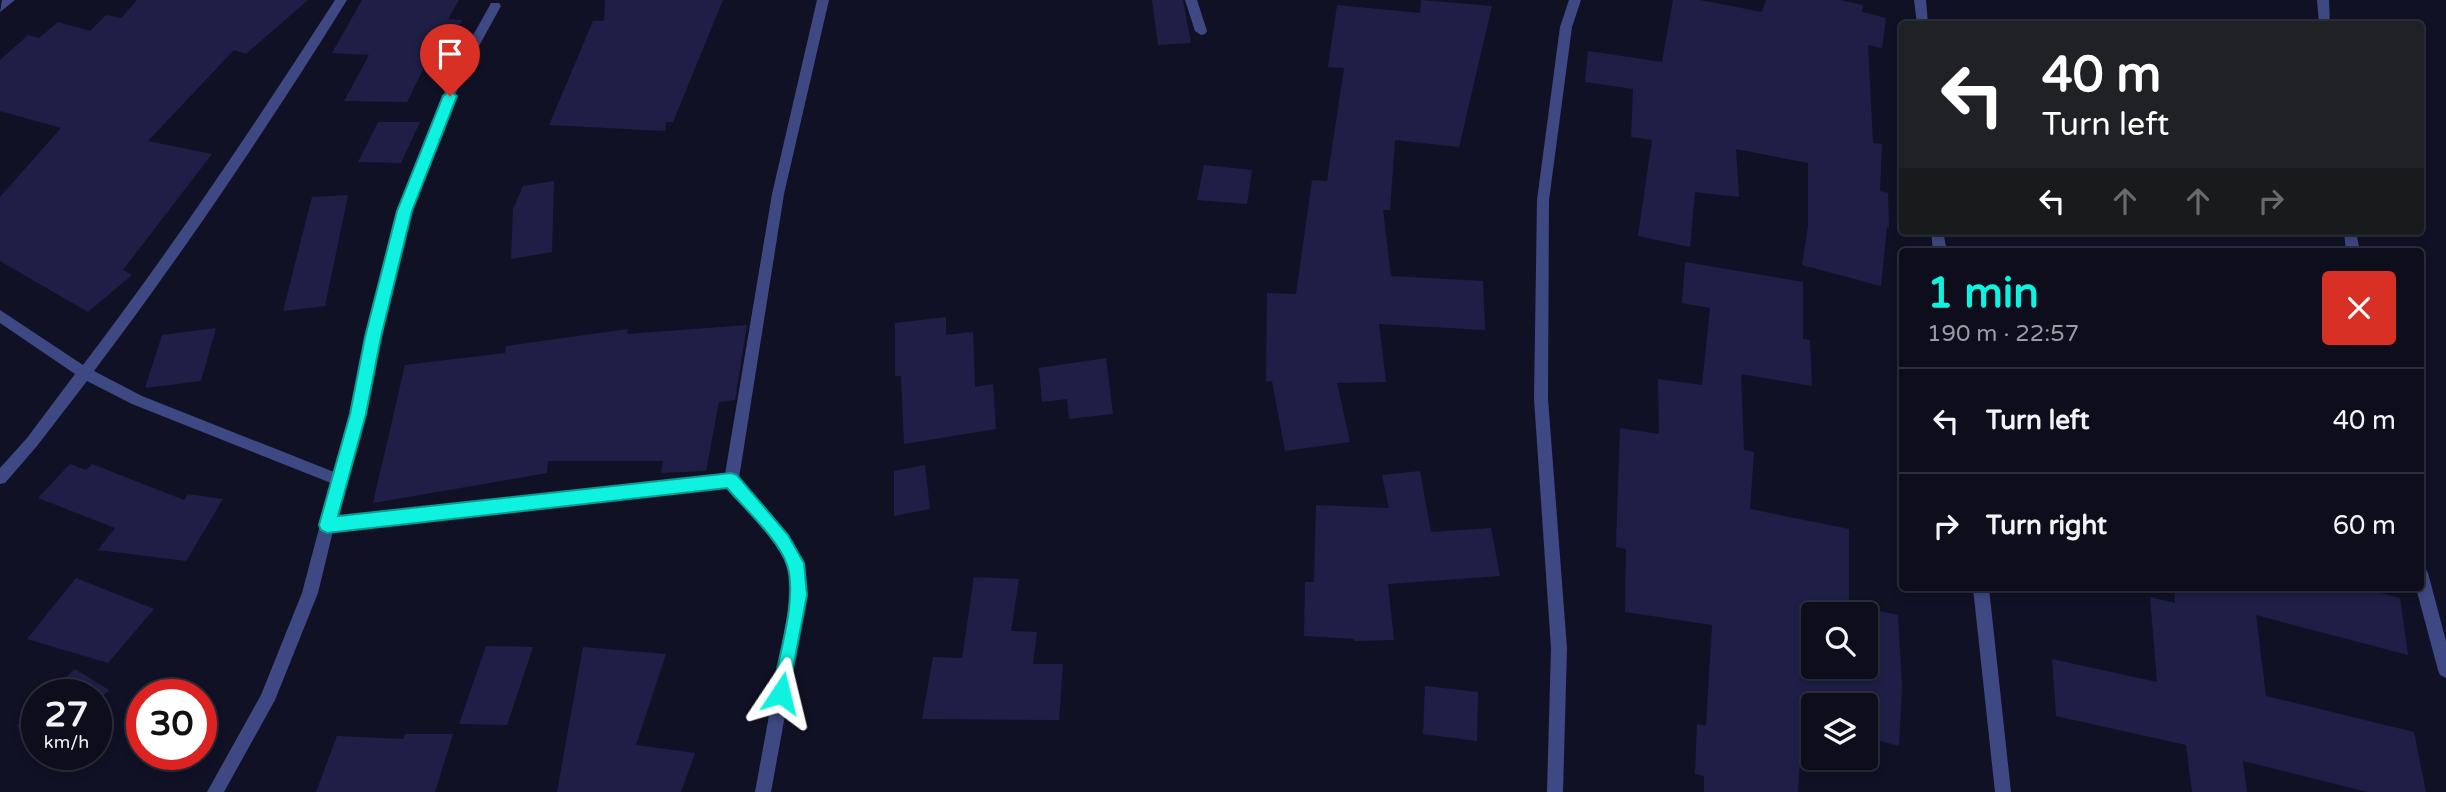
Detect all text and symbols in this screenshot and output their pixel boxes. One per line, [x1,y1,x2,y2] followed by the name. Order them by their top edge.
[420,24,480,96] pin
[431,35,469,73] icon: arrive
[2042,46,2161,105] text: 40 m
[1927,49,2018,140] icon: left
[2042,106,2169,144] text: Turn left
[2033,182,2071,220] icon: left
[2106,182,2144,220] icon: ahead
[2179,182,2217,220] icon: ahead
[2252,182,2290,220] icon: right
[1927,268,2039,319] text: 1 min
[2322,271,2396,345] button: close
[1927,320,2079,348] text: 190 m · 22:57
[1927,402,1965,440] icon: left
[1986,405,2089,436] text: Turn left
[2333,405,2396,436] text: 40 m
[1927,507,1965,545] icon: right
[1986,510,2107,541] text: Turn right
[2333,510,2396,541] text: 60 m
[1801,602,1878,770] map controls
[1801,602,1878,679] button: search
[744,656,818,730] position arrow
[126,679,217,770] speed limit sign: 30
[1801,693,1878,770] button: layers
[45,694,88,736] text: 27
[44,731,89,753] text: km/h

